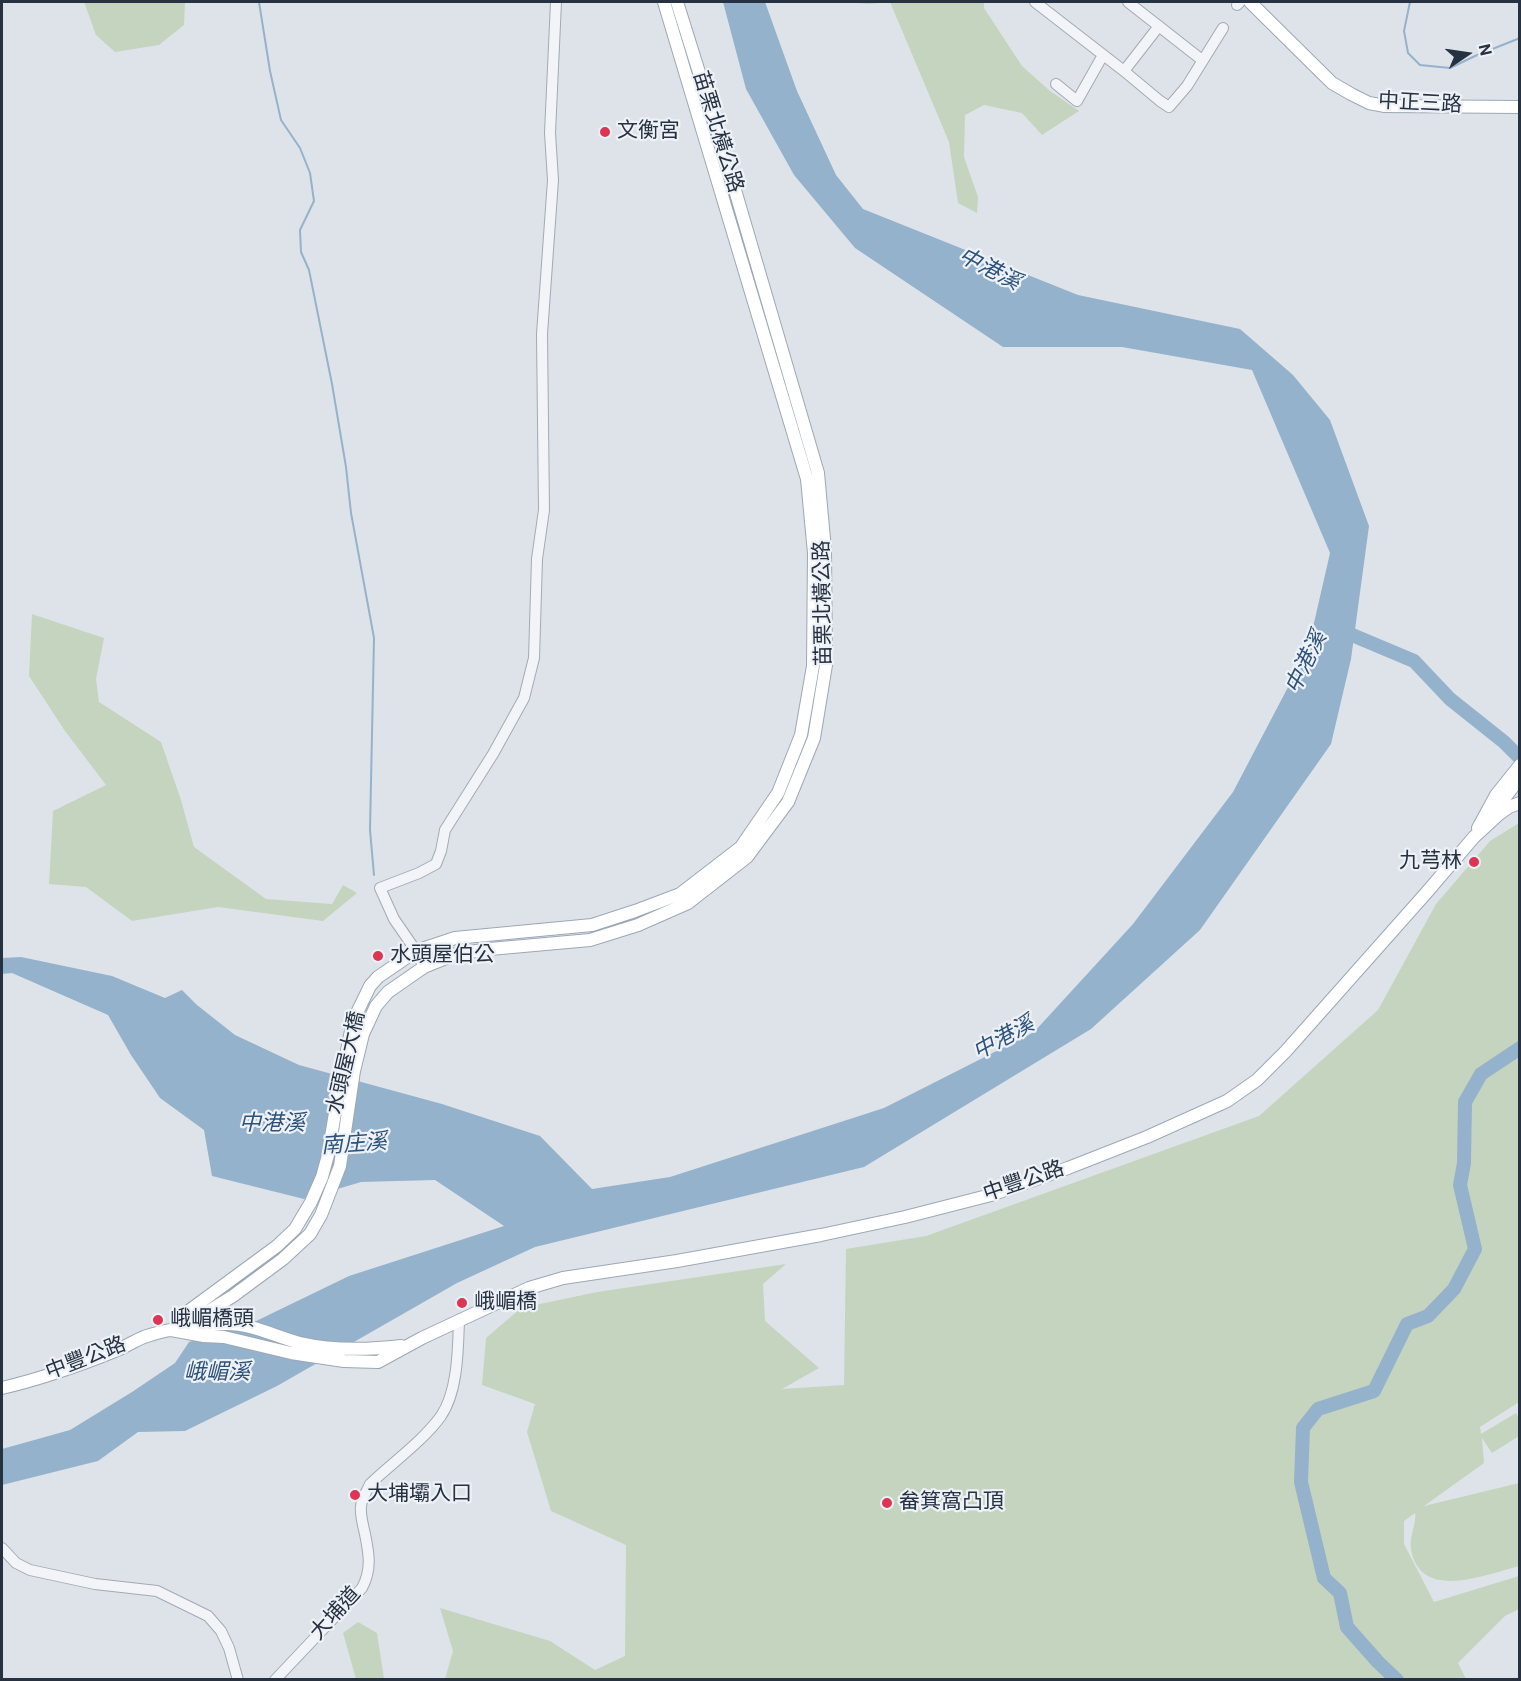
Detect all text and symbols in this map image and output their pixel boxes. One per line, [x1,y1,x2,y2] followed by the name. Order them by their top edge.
[1437,24,1497,84] north arrow
[1474,42,1496,57] text: N
[687,68,747,196] street label: 苗栗北橫公路
[1377,89,1463,119] street label: 中正三路
[617,119,680,145] place label: 文衡宮
[598,125,612,139] marker: 文衡宮
[954,243,1024,297] water label: 中港溪
[810,540,838,666] street label: 苗栗北橫公路
[1281,628,1333,698] water label: 中港溪
[1399,849,1462,875] place label: 九芎林
[1467,855,1481,869] marker: 九芎林
[390,943,495,969] place label: 水頭屋伯公
[371,949,385,963] marker: 水頭屋伯公
[323,1009,371,1117] street label: 水頭屋大橋
[969,1011,1039,1067] water label: 中港溪
[239,1111,305,1137] water label: 中港溪
[320,1130,388,1160] water label: 南庄溪
[980,1156,1068,1208] street label: 中豐公路
[474,1290,537,1316] place label: 峨嵋橋
[455,1296,469,1310] marker: 峨嵋橋
[170,1307,254,1333] place label: 峨嵋橋頭
[151,1313,165,1327] marker: 峨嵋橋頭
[42,1332,130,1386] street label: 中豐公路
[184,1360,250,1386] water label: 峨嵋溪
[367,1482,472,1508] place label: 大埔壩入口
[348,1488,362,1502] marker: 大埔壩入口
[899,1490,1004,1516] place label: 畚箕窩凸頂
[880,1496,894,1510] marker: 畚箕窩凸頂
[306,1582,366,1646] street label: 大埔道

